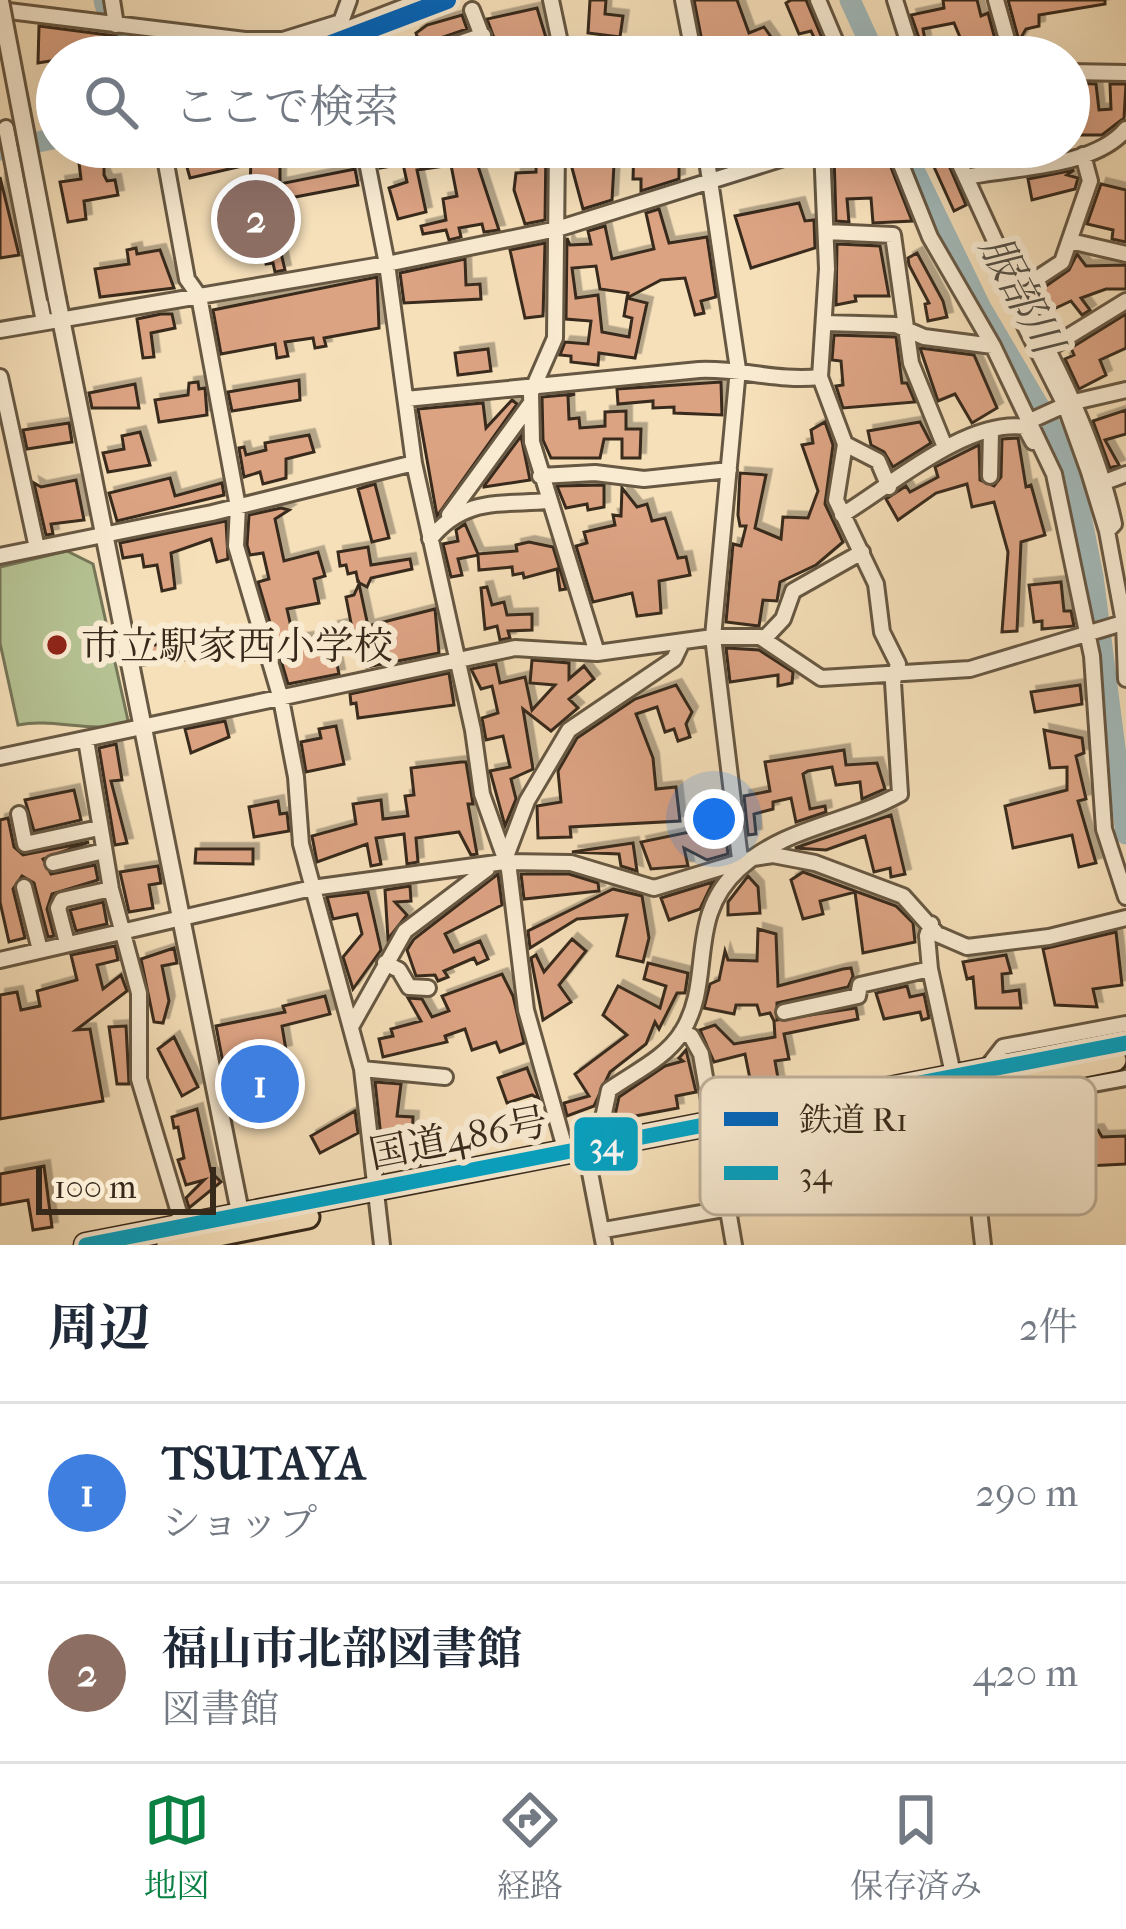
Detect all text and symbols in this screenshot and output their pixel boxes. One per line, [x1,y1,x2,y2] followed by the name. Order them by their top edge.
[36,36,1090,168] search box
[78,69,144,135] icon: search
[174,81,399,134] text: ここで検索
[217,174,295,264] pin: 2
[969,228,1074,365] water label: 服部川
[81,623,393,669] place label: 市立駅家西小学校
[44,632,70,658] marker: 市立駅家西小学校
[684,789,744,849] your location
[221,1039,299,1129] pin: 1
[700,1077,1096,1215] legend
[365,1098,551,1178] street label: 国道486号
[799,1101,908,1140] text: 鉄道 R1
[572,1115,640,1173] line badge: 34
[589,1126,624,1166] text: 34
[799,1155,834,1194] text: 34
[36,1161,216,1214] scale bar
[54,1168,137,1207] text: 100 m
[48,1298,150,1358] text: 周辺
[1019,1304,1078,1350] text: 2件
[162,1438,366,1491] text: TSUTAYA
[80,1470,94,1516] text: 1
[975,1470,1078,1516] text: 290 m
[162,1500,317,1546] text: ショップ
[162,1623,522,1676] text: 福山市北部図書館
[77,1650,97,1696] text: 2
[973,1650,1078,1696] text: 420 m
[162,1686,279,1732] text: 図書館
[144,1787,210,1906] tab: 地図
[497,1787,563,1906] tab: 経路
[850,1787,982,1906] tab: 保存済み

